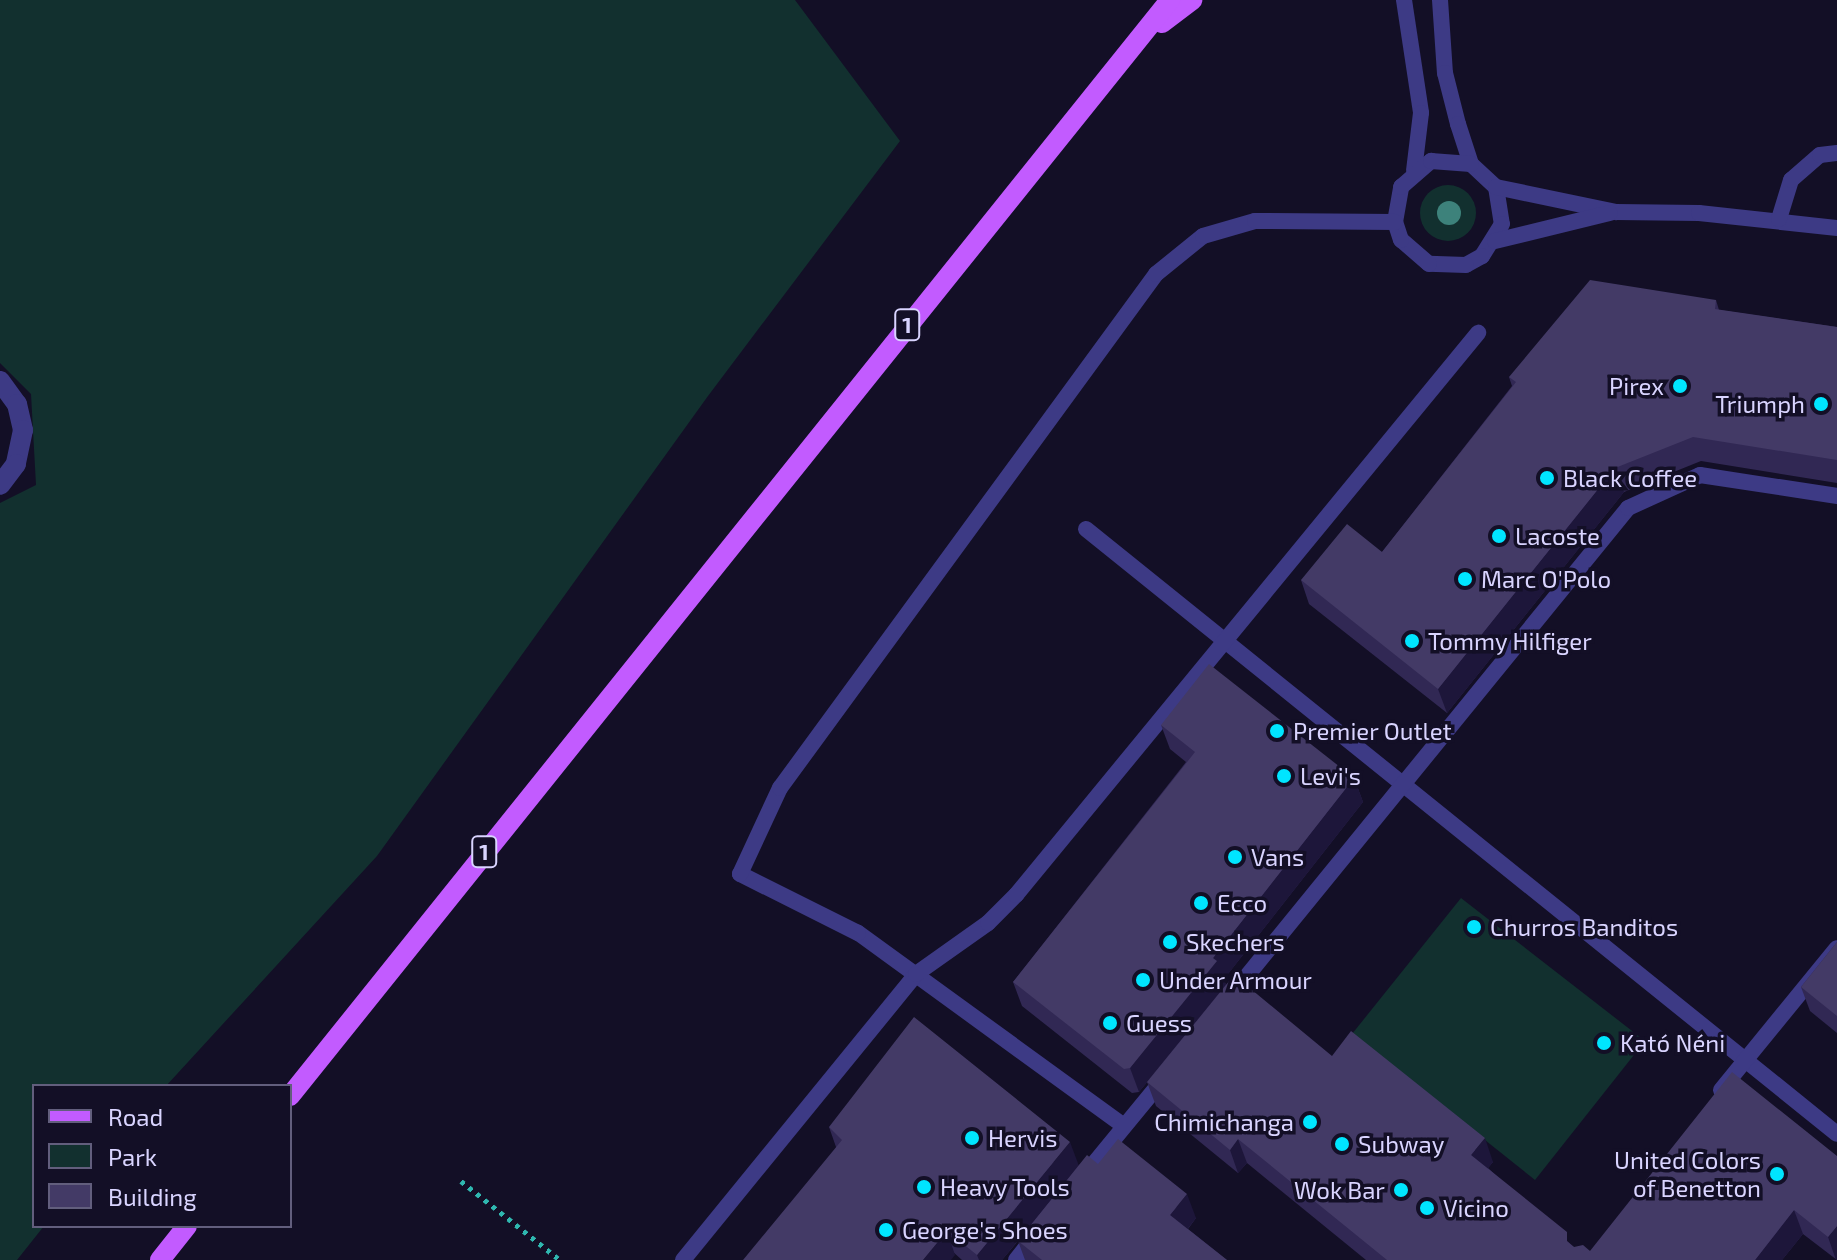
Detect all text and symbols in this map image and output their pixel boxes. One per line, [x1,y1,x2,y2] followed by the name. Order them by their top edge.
[893,307,921,343] road number: 1
[1609,372,1664,400] place label: Pirex
[1671,377,1689,395] marker: Pirex
[1715,390,1805,418] place label: Triumph
[1812,395,1830,413] marker: Triumph
[1563,464,1697,492] place label: Black Coffee
[1538,469,1556,487] marker: Black Coffee
[1515,522,1600,550] place label: Lacoste
[1490,527,1508,545] marker: Lacoste
[1481,565,1611,593] place label: Marc O'Polo
[1456,570,1474,588] marker: Marc O'Polo
[1428,627,1592,655] place label: Tommy Hilfiger
[1403,632,1421,650] marker: Tommy Hilfiger
[1293,717,1452,745] place label: Premier Outlet
[1268,722,1286,740] marker: Premier Outlet
[1300,762,1361,790] place label: Levi's
[1275,767,1293,785] marker: Levi's
[470,834,498,870] road number: 1
[1251,843,1304,871] place label: Vans
[1226,848,1244,866] marker: Vans
[1217,889,1267,917] place label: Ecco
[1192,894,1210,912] marker: Ecco
[1490,913,1678,941] place label: Churros Banditos
[1465,918,1483,936] marker: Churros Banditos
[1186,928,1285,956] place label: Skechers
[1161,933,1179,951] marker: Skechers
[1159,966,1313,994] place label: Under Armour
[1134,971,1152,989] marker: Under Armour
[1126,1009,1192,1037] place label: Guess
[1101,1014,1119,1032] marker: Guess
[1620,1029,1725,1057] place label: Kató Néni
[1595,1034,1613,1052] marker: Kató Néni
[32,1084,292,1228] legend
[108,1102,163,1131] text: Road
[1154,1108,1294,1136] place label: Chimichanga
[1301,1113,1319,1131] marker: Chimichanga
[988,1124,1057,1152] place label: Hervis
[963,1129,981,1147] marker: Hervis
[1358,1130,1444,1158] place label: Subway
[1333,1135,1351,1153] marker: Subway
[108,1142,157,1171] text: Park
[1614,1146,1761,1202] place label: United Colors of Benetton
[1768,1165,1786,1183] marker: United Colors of Benetton
[940,1173,1071,1201] place label: Heavy Tools
[1294,1176,1385,1204] place label: Wok Bar
[915,1178,933,1196] marker: Heavy Tools
[1392,1181,1410,1199] marker: Wok Bar
[108,1182,197,1211] text: Building
[1443,1194,1509,1222] place label: Vicino
[1418,1199,1436,1217] marker: Vicino
[902,1216,1068,1244] place label: George's Shoes
[877,1221,895,1239] marker: George's Shoes

